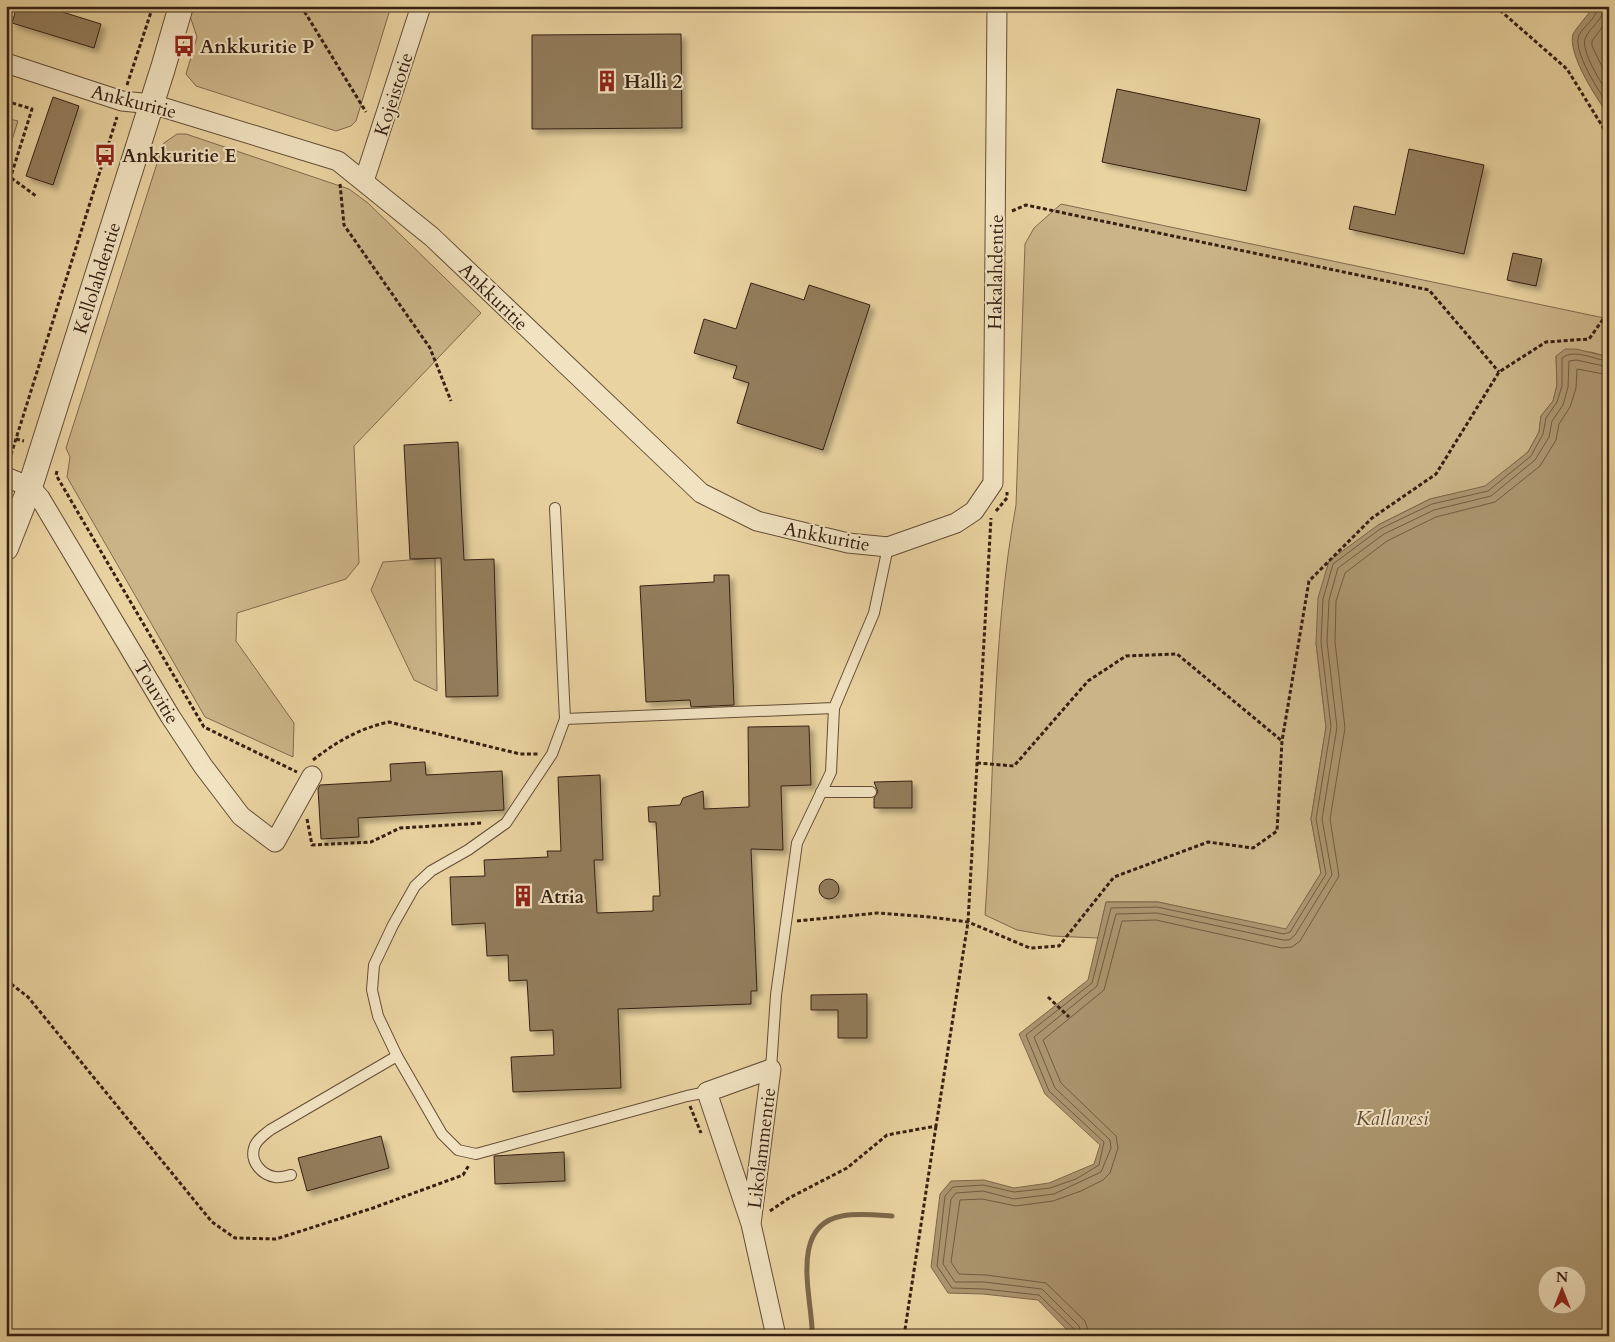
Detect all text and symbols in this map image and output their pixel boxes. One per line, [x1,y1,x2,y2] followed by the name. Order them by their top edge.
[171,33,197,59] bus stop icon: Ankkuritie P
[200,34,314,60] place label: Ankkuritie P
[368,49,420,139] street label: Kojeistotie
[594,68,620,94] building icon: Halli 2
[624,69,682,95] place label: Halli 2
[88,79,179,125] street label: Ankkuritie
[92,142,118,168] bus stop icon: Ankkuritie E
[122,143,236,169] place label: Ankkuritie E
[982,214,1010,330] street label: Hakalahdentie
[67,219,127,337] street label: Kellolahdentie
[453,257,534,336] street label: Ankkuritie
[781,516,872,558] street label: Ankkuritie
[127,656,185,729] street label: Touvitie
[510,883,536,909] building icon: Atria
[540,884,585,910] place label: Atria
[742,1086,782,1210] street label: Likolammentie
[1356,1105,1429,1132] water label: Kallavesi
[1538,1264,1588,1314] north arrow
[1556,1268,1568,1287] text: N

